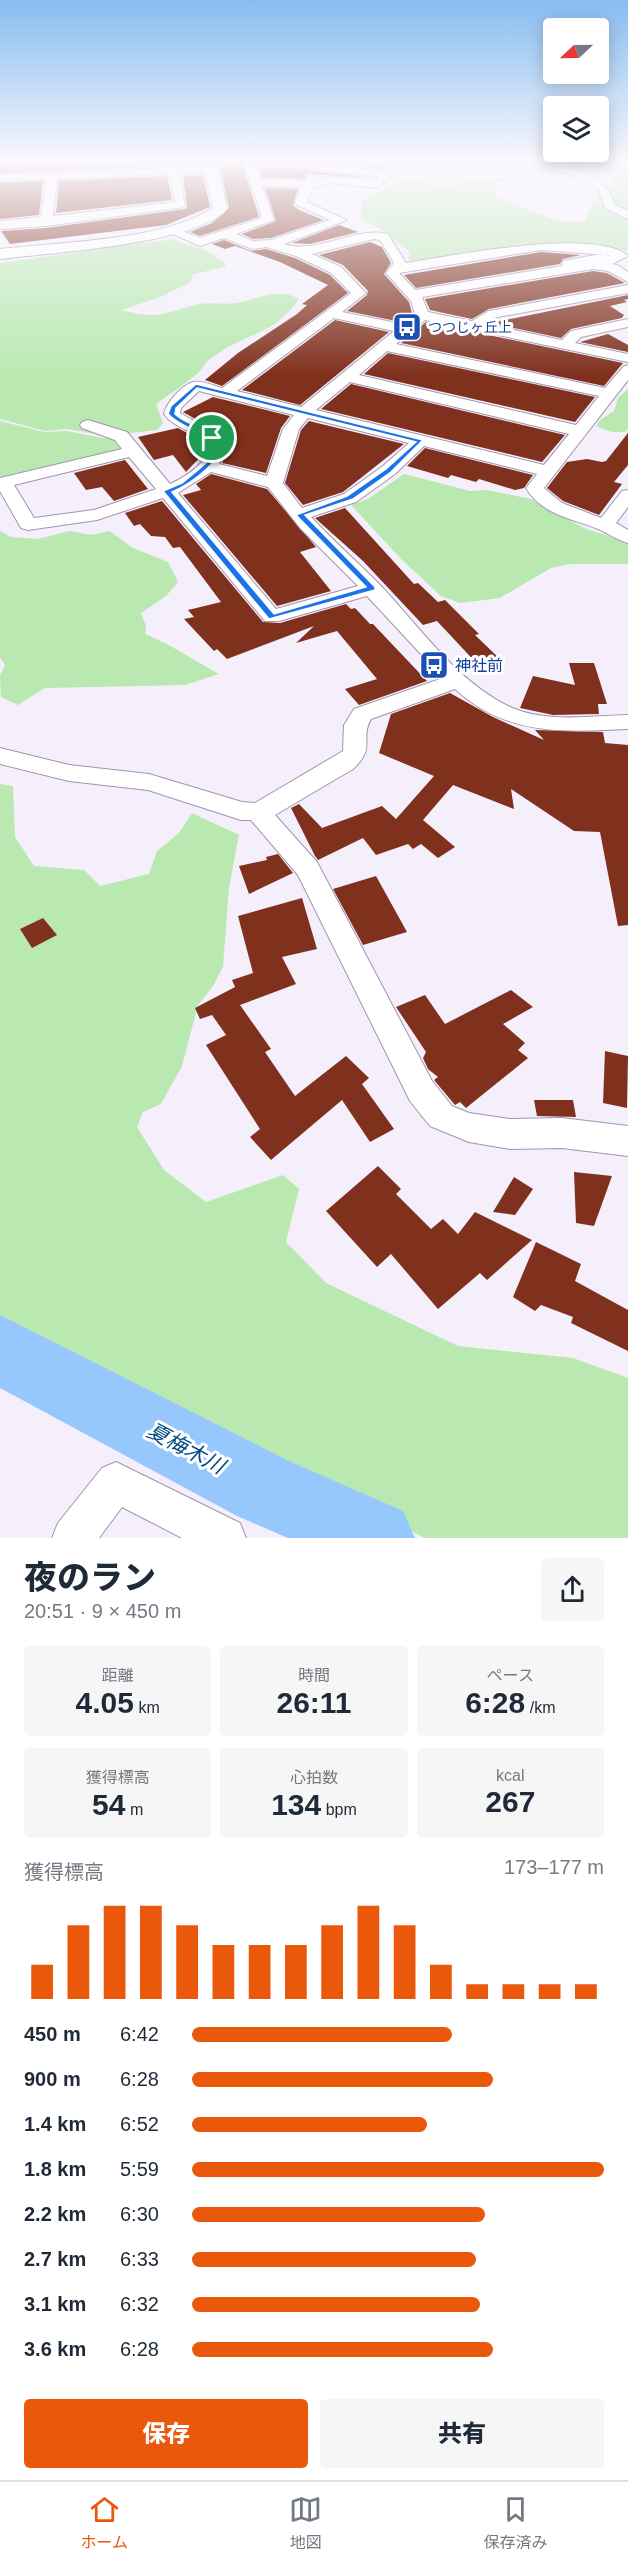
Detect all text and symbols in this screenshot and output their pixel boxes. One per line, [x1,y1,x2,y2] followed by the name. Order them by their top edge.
[543,18,609,84] north arrow
[543,18,609,162] map controls
[543,96,609,162] button: layers
[391,311,423,343] bus stop icon: つつじヶ丘上
[428,319,512,335] place label: つつじヶ丘上
[186,412,237,463] pin
[195,421,228,454] icon: arrive
[418,649,450,681] bus stop icon: 神社前
[455,657,503,674] place label: 神社前
[144,1418,230,1479] water label: 夏梅木川
[541,1558,604,1621] button: share
[24,1559,156,1596] text: 夜のラン
[24,1600,181,1622] text: 20:51 · 9 × 450 m
[102,1667,134,1684] text: 距離
[298,1667,330,1684] text: 時間
[487,1667,534,1684] text: ペース
[76,1686,134,1719] text: 4.05
[276,1686,352,1719] text: 26:11
[465,1686,525,1719] text: 6:28
[134,1699,160,1716] text: km
[525,1699,555,1716] text: /km
[496,1767,525,1784] text: kcal
[86,1769,150,1786] text: 獲得標高
[290,1769,338,1786] text: 心拍数
[485,1785,535,1818] text: 267
[92,1788,125,1821] text: 54
[271,1788,321,1821] text: 134
[125,1801,143,1818] text: m
[321,1801,357,1818] text: bpm
[504,1856,604,1878] text: 173–177 m
[24,1861,104,1883] text: 獲得標高
[24,2023,81,2045] text: 450 m
[120,2023,159,2045] text: 6:42
[24,2068,81,2090] text: 900 m
[120,2068,159,2090] text: 6:28
[24,2113,86,2135] text: 1.4 km
[120,2113,159,2135] text: 6:52
[24,2158,86,2180] text: 1.8 km
[120,2158,159,2180] text: 5:59
[24,2203,86,2225] text: 2.2 km
[120,2203,159,2225] text: 6:30
[24,2248,86,2270] text: 2.7 km
[120,2248,159,2270] text: 6:33
[24,2293,86,2315] text: 3.1 km
[120,2293,159,2315] text: 6:32
[24,2338,86,2360] text: 3.6 km
[120,2338,159,2360] text: 6:28
[24,2399,308,2468] button: 保存
[320,2399,604,2468] button: 共有
[81,2493,128,2553] tab: ホーム
[289,2493,322,2553] tab: 地図
[483,2493,547,2553] tab: 保存済み

